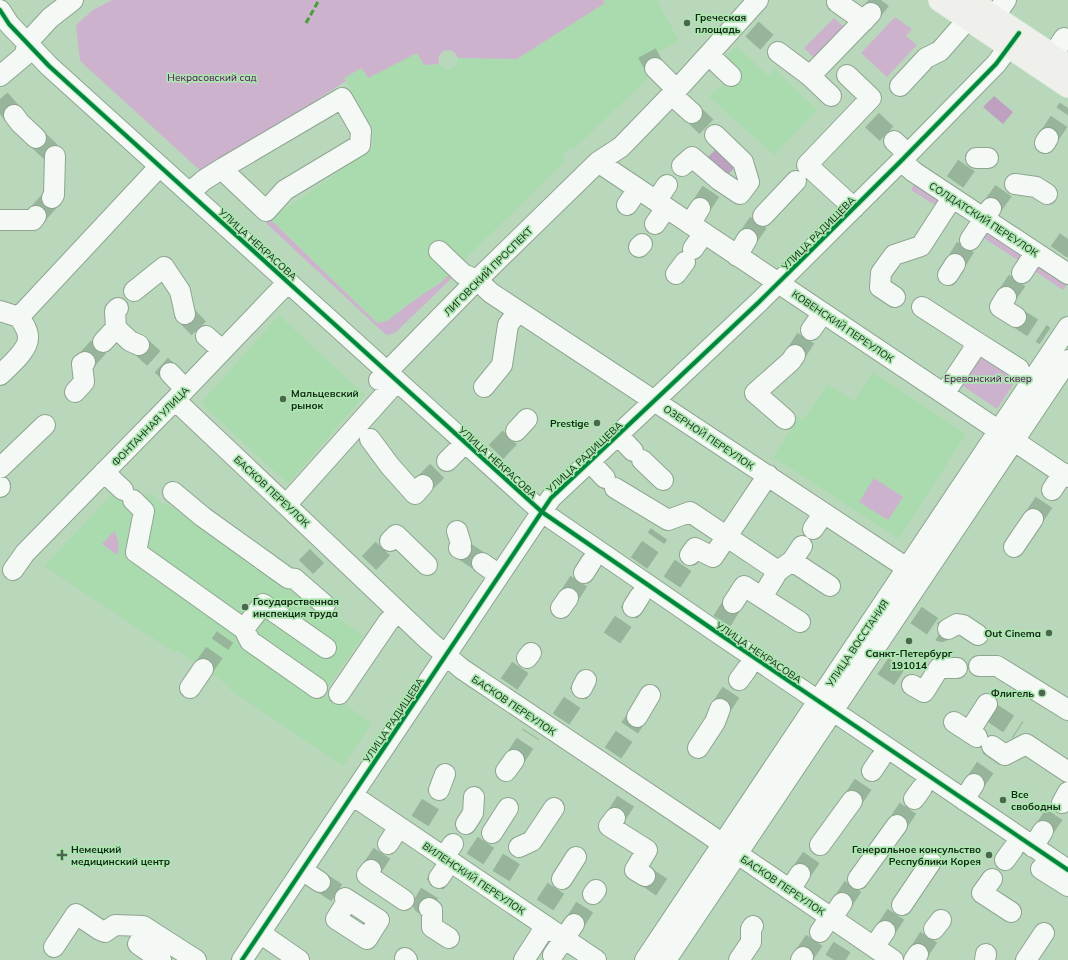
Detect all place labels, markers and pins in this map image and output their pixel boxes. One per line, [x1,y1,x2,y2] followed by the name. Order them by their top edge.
[695,11,746,36] place label: Греческая площадь
[682,18,692,28] marker: Греческая площадь
[291,387,359,412] place label: Мальцевский рынок
[278,394,288,404] marker: Мальцевский рынок
[550,417,590,430] place label: Prestige
[592,418,602,428] marker: Prestige
[253,595,339,620] place label: Государственная инспекция труда
[240,602,250,612] marker: Государственная инспекция труда
[984,627,1041,640] place label: Out Cinema
[1044,628,1054,638] marker: Out Cinema
[904,636,914,646] marker: Санкт-Петербург 191014
[866,647,953,672] place label: Санкт-Петербург 191014
[991,687,1034,700] place label: Флигель
[1037,688,1047,698] marker: Флигель
[1011,788,1061,813] place label: Все свободны
[998,795,1008,805] marker: Все свободны
[71,843,170,868] place label: Немецкий медицинский центр
[852,843,981,868] place label: Генеральное консульство Республики Корея
[56,849,68,861] marker: Немецкий медицинский центр
[984,850,994,860] marker: Генеральное консульство Республики Корея

